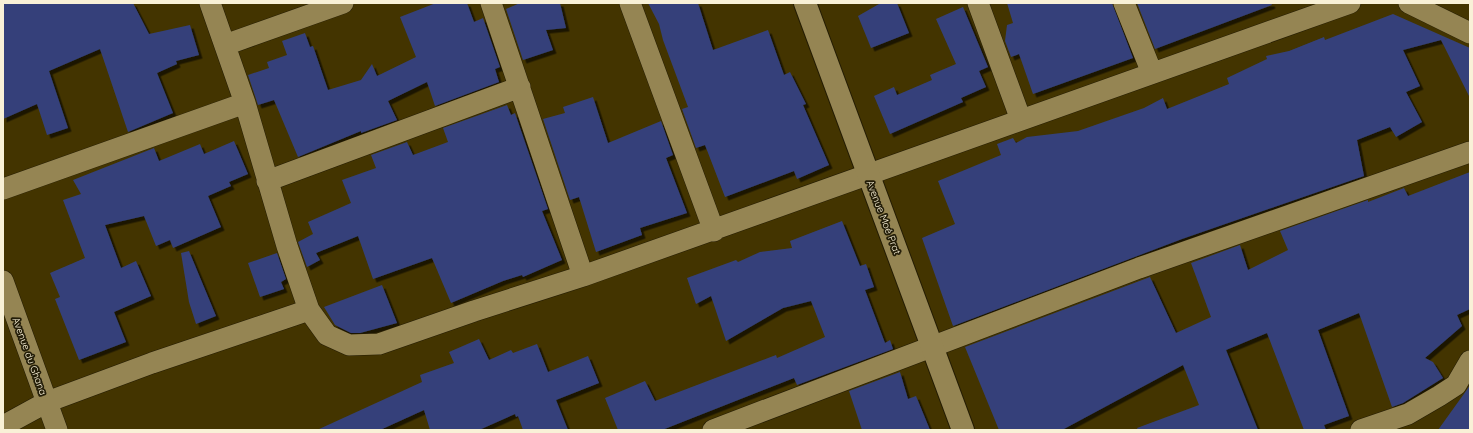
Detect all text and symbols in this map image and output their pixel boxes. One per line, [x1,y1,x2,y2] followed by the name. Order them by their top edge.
[863,178,904,257] street label: Avenue Moé Prat
[9,315,50,397] street label: Avenue du Ghana

